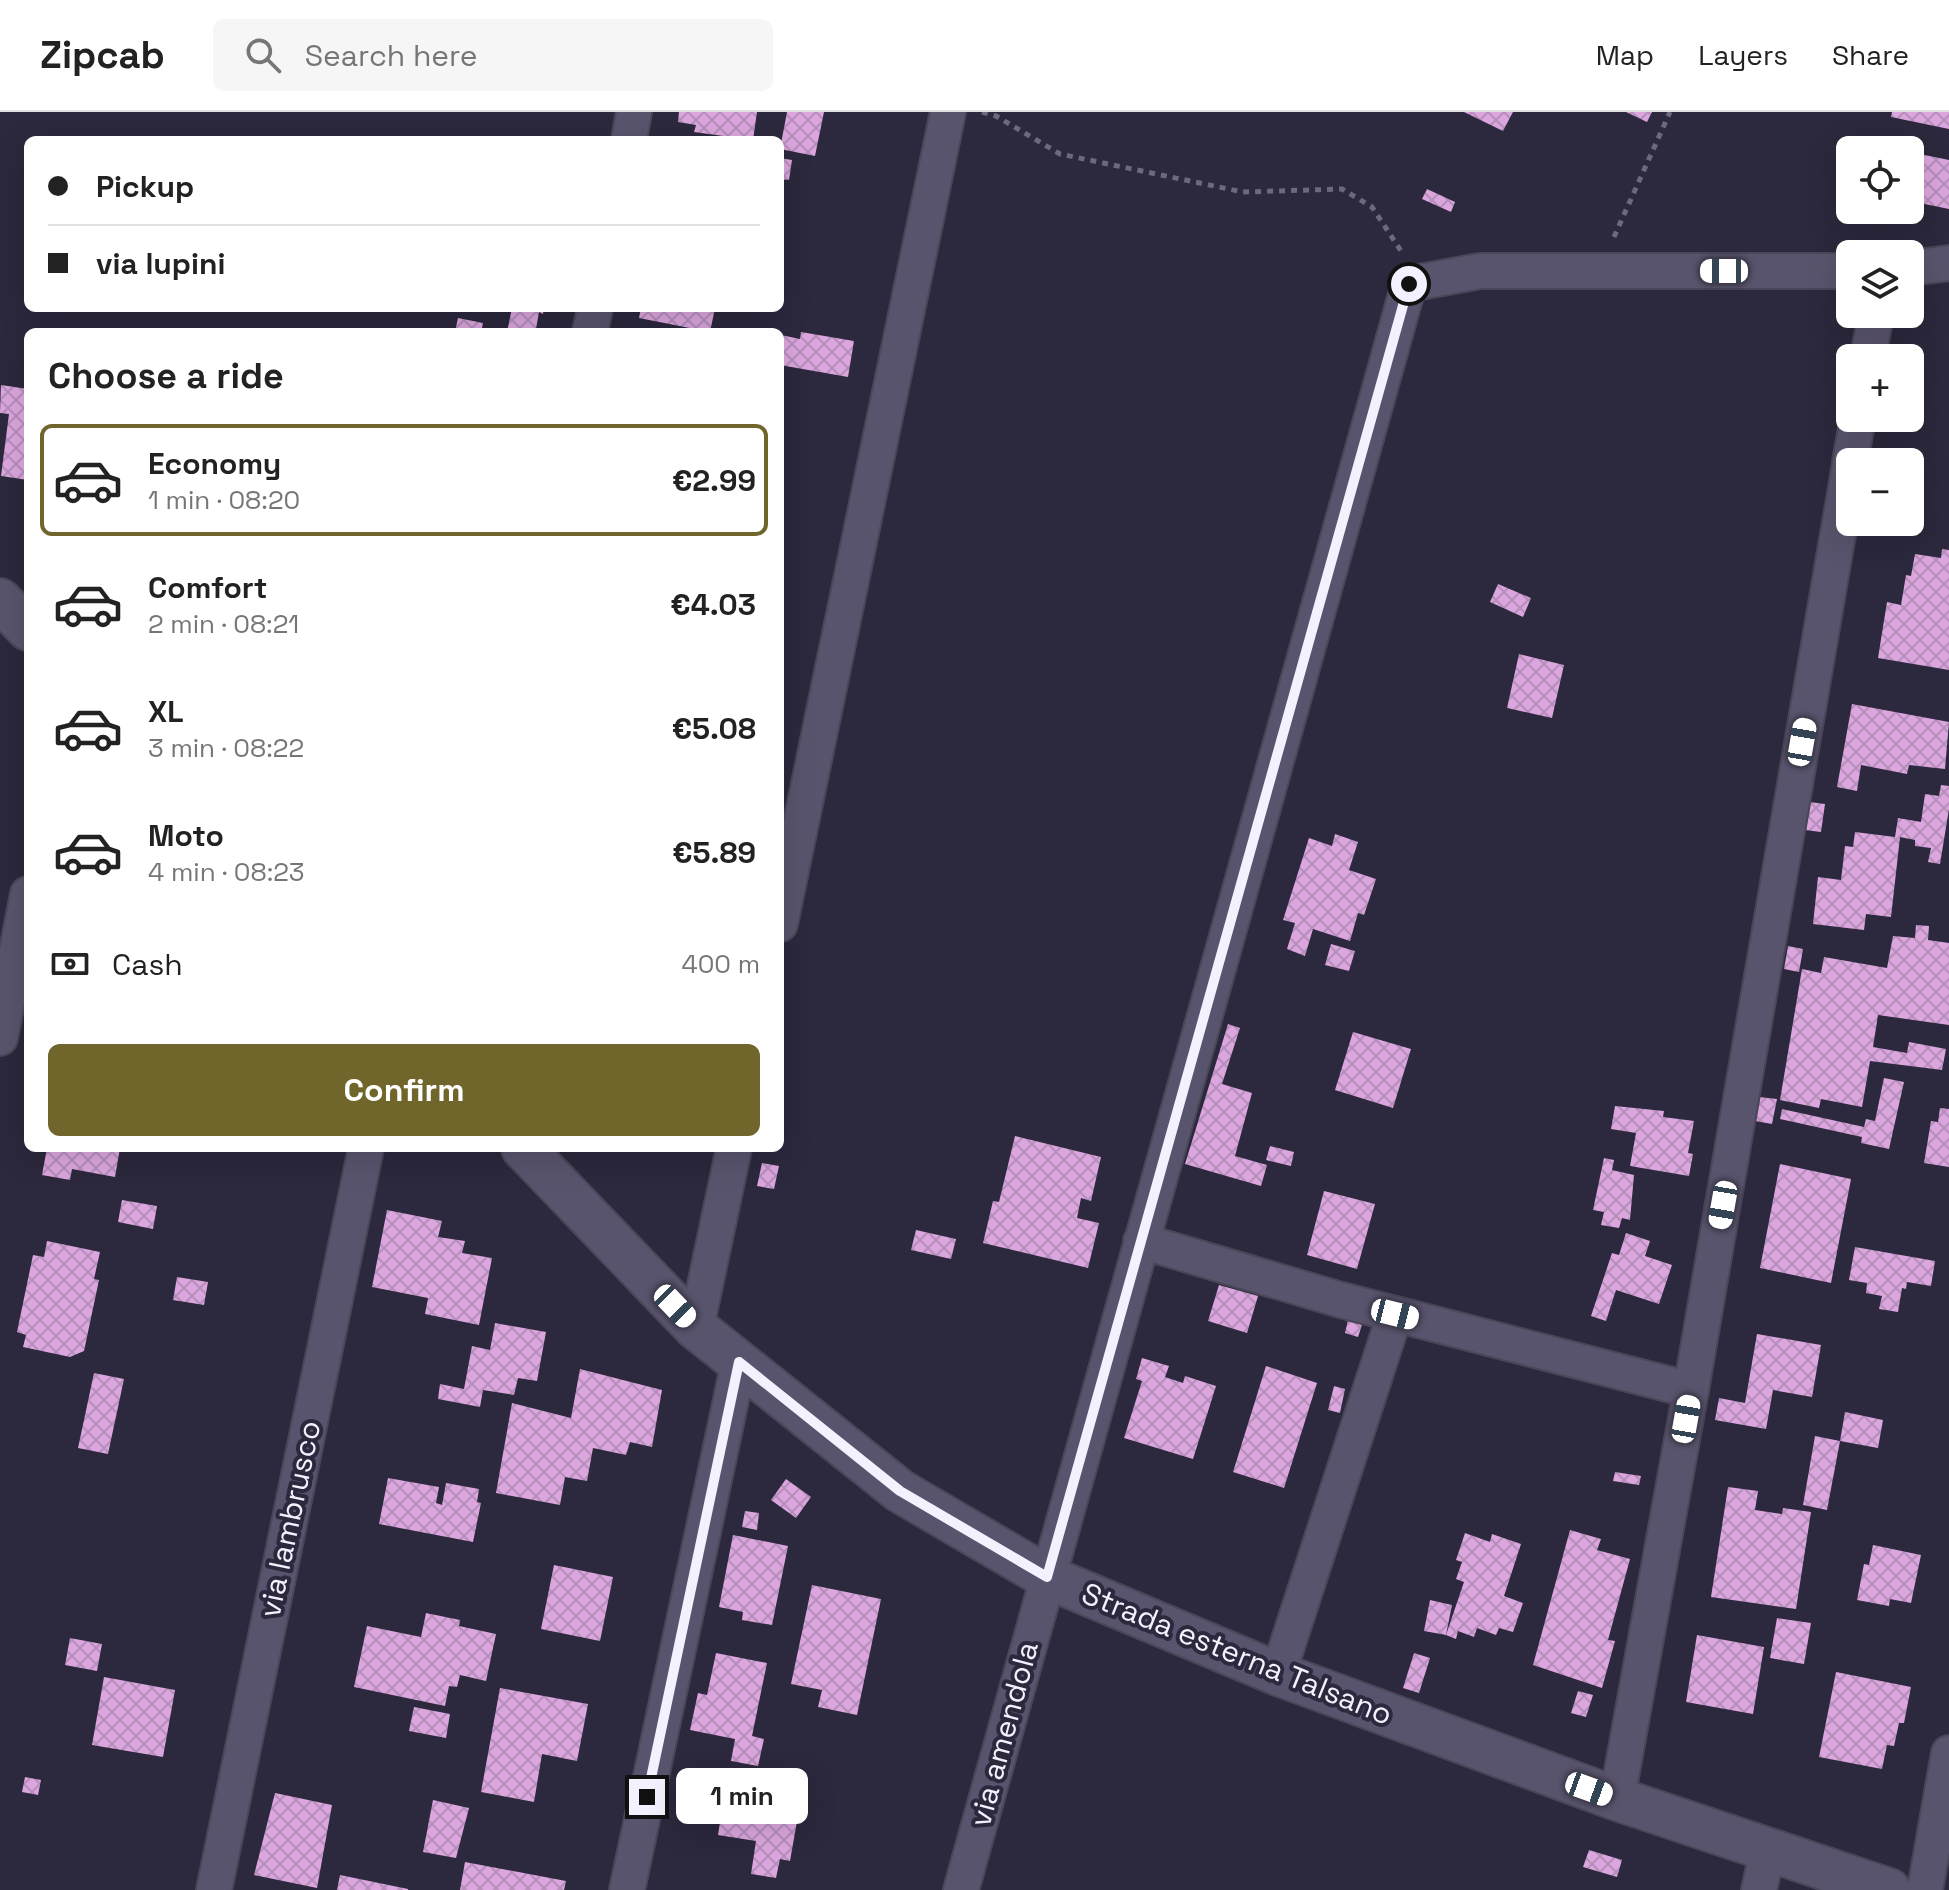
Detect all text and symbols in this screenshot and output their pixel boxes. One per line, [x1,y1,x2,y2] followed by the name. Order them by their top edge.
[213,19,773,91] search box
[40,31,165,79] text: Zipcab
[241,33,285,77] icon: search
[305,36,478,75] text: Search here
[1596,37,1654,73] text: Map
[1698,37,1788,73] text: Layers
[1832,37,1909,73] text: Share
[1836,136,1924,536] map controls
[1836,136,1924,224] button: locate
[96,167,194,206] text: Pickup
[1836,240,1924,328] button: layers
[96,244,225,283] text: via lupini
[1700,259,1748,283] car
[1391,266,1427,302] route start
[1836,344,1924,432] button: +
[48,353,284,399] text: Choose a ride
[52,444,124,516] icon: car
[148,444,281,483] text: Economy
[1836,448,1924,536] button: −
[672,461,756,500] text: €2.99
[148,483,300,517] text: 1 min · 08:20
[52,568,124,640] icon: car
[148,568,267,607] text: Comfort
[670,585,756,624] text: €4.03
[148,607,299,641] text: 2 min · 08:21
[52,692,124,764] icon: car
[148,692,184,731] text: XL
[672,709,756,748] text: €5.08
[1786,716,1818,768] car
[148,731,304,765] text: 3 min · 08:22
[52,816,124,888] icon: car
[148,816,224,855] text: Moto
[672,833,756,872] text: €5.89
[148,855,305,889] text: 4 min · 08:23
[48,942,92,986] icon: cash
[112,945,183,984] text: Cash
[681,947,760,981] text: 400 m
[48,1044,760,1136] button: Confirm
[1707,1179,1739,1231] car
[650,1280,700,1332] car
[1369,1297,1421,1331] car
[1670,1393,1702,1445] car
[250,1417,329,1621] street label: via lambrusco
[1076,1573,1398,1734] street label: Strada esterna Talsano
[960,1637,1047,1831] street label: via amendola
[675,1769,807,1825] callout: 1 min
[1562,1770,1616,1808] car
[629,1779,665,1815] route end
[710,1779,774,1813] text: 1 min

